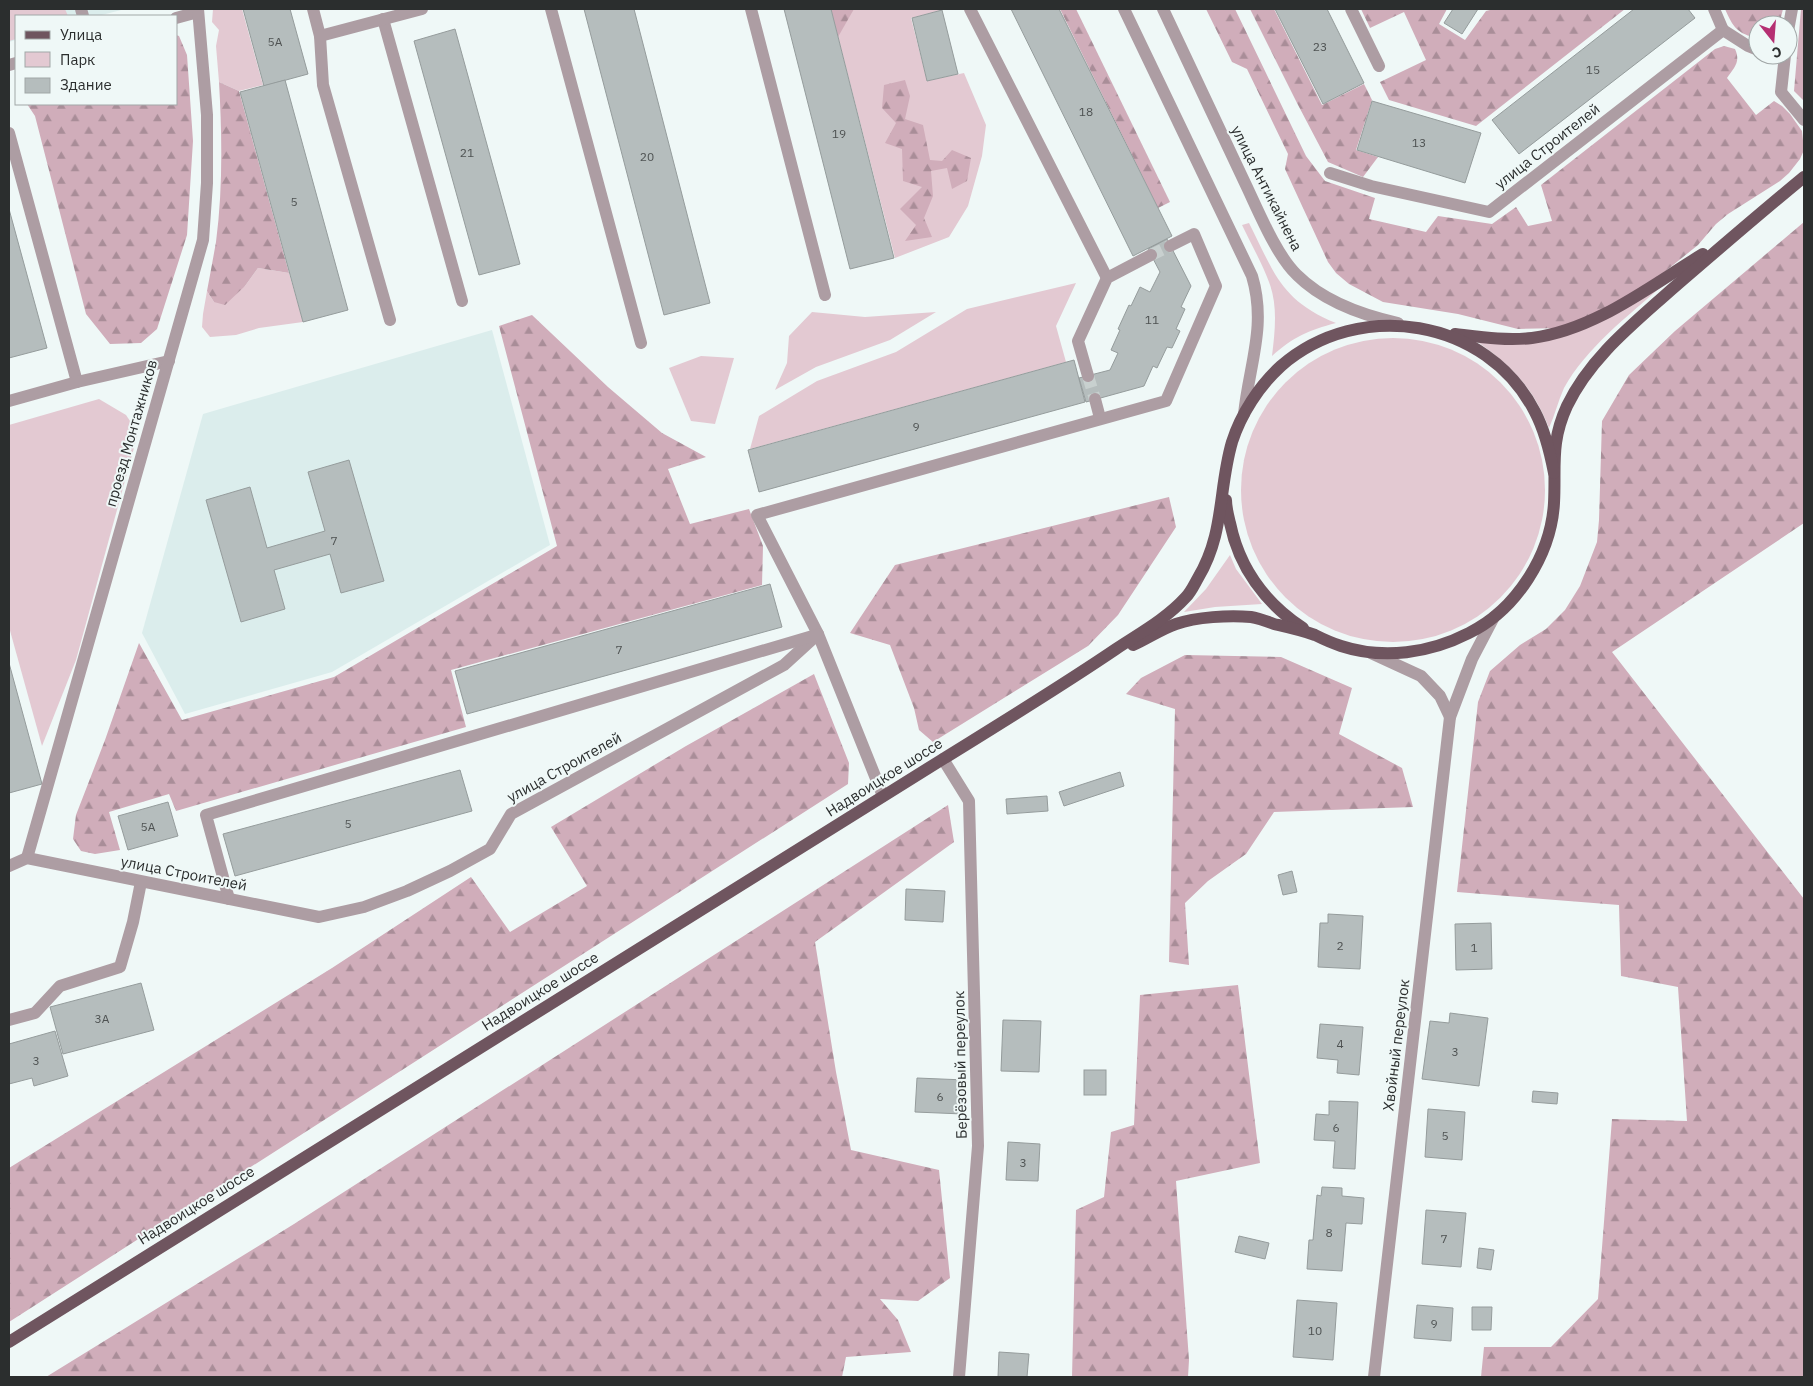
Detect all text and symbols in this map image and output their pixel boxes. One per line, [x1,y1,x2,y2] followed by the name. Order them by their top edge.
[15,15,178,105] legend
[1748,15,1798,65] north arrow
[60,25,102,44] text: Улица
[268,34,283,49] house number: 5А
[1313,39,1327,54] house number: 23
[1770,42,1784,62] text: С
[60,50,95,69] text: Парк
[1586,62,1600,77] house number: 15
[60,75,112,94] text: Здание
[1491,99,1603,193] street label: улица Строителей
[1079,104,1093,119] house number: 18
[1227,122,1307,254] street label: улица Антикайнена
[832,126,846,141] house number: 19
[1412,135,1426,150] house number: 13
[460,145,474,160] house number: 21
[640,149,654,164] house number: 20
[290,194,298,209] house number: 5
[1145,312,1159,327] house number: 11
[101,357,161,509] street label: проезд Монтажников
[912,419,920,434] house number: 9
[330,533,338,548] house number: 7
[615,642,623,657] house number: 7
[503,728,625,806] street label: улица Строителей
[822,733,946,821] street label: Надвоицкое шоссе
[344,816,352,831] house number: 5
[141,819,156,834] house number: 5А
[119,851,249,895] street label: улица Строителей
[1336,938,1344,953] house number: 2
[1470,940,1478,955] house number: 1
[478,947,602,1035] street label: Надвоицкое шоссе
[1378,978,1414,1112] street label: Хвойный переулок
[949,991,971,1139] street label: Берёзовый переулок
[95,1011,110,1026] house number: 3А
[1336,1036,1344,1051] house number: 4
[1451,1044,1459,1059] house number: 3
[32,1053,40,1068] house number: 3
[936,1089,944,1104] house number: 6
[1332,1120,1340,1135] house number: 6
[1441,1128,1449,1143] house number: 5
[1019,1155,1027,1170] house number: 3
[134,1161,258,1249] street label: Надвоицкое шоссе
[1325,1225,1333,1240] house number: 8
[1440,1231,1448,1246] house number: 7
[1430,1316,1438,1331] house number: 9
[1308,1323,1322,1338] house number: 10

